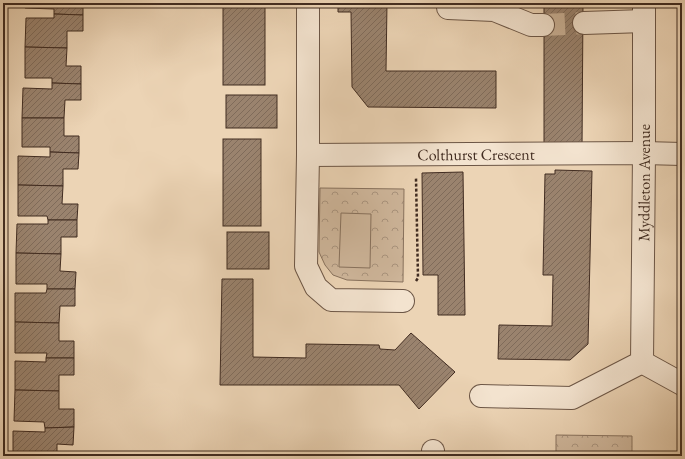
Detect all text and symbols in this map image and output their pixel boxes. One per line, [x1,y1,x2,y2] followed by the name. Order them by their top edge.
[633,124,655,241] street label: Myddleton Avenue
[417,144,535,165] street label: Colthurst Crescent

